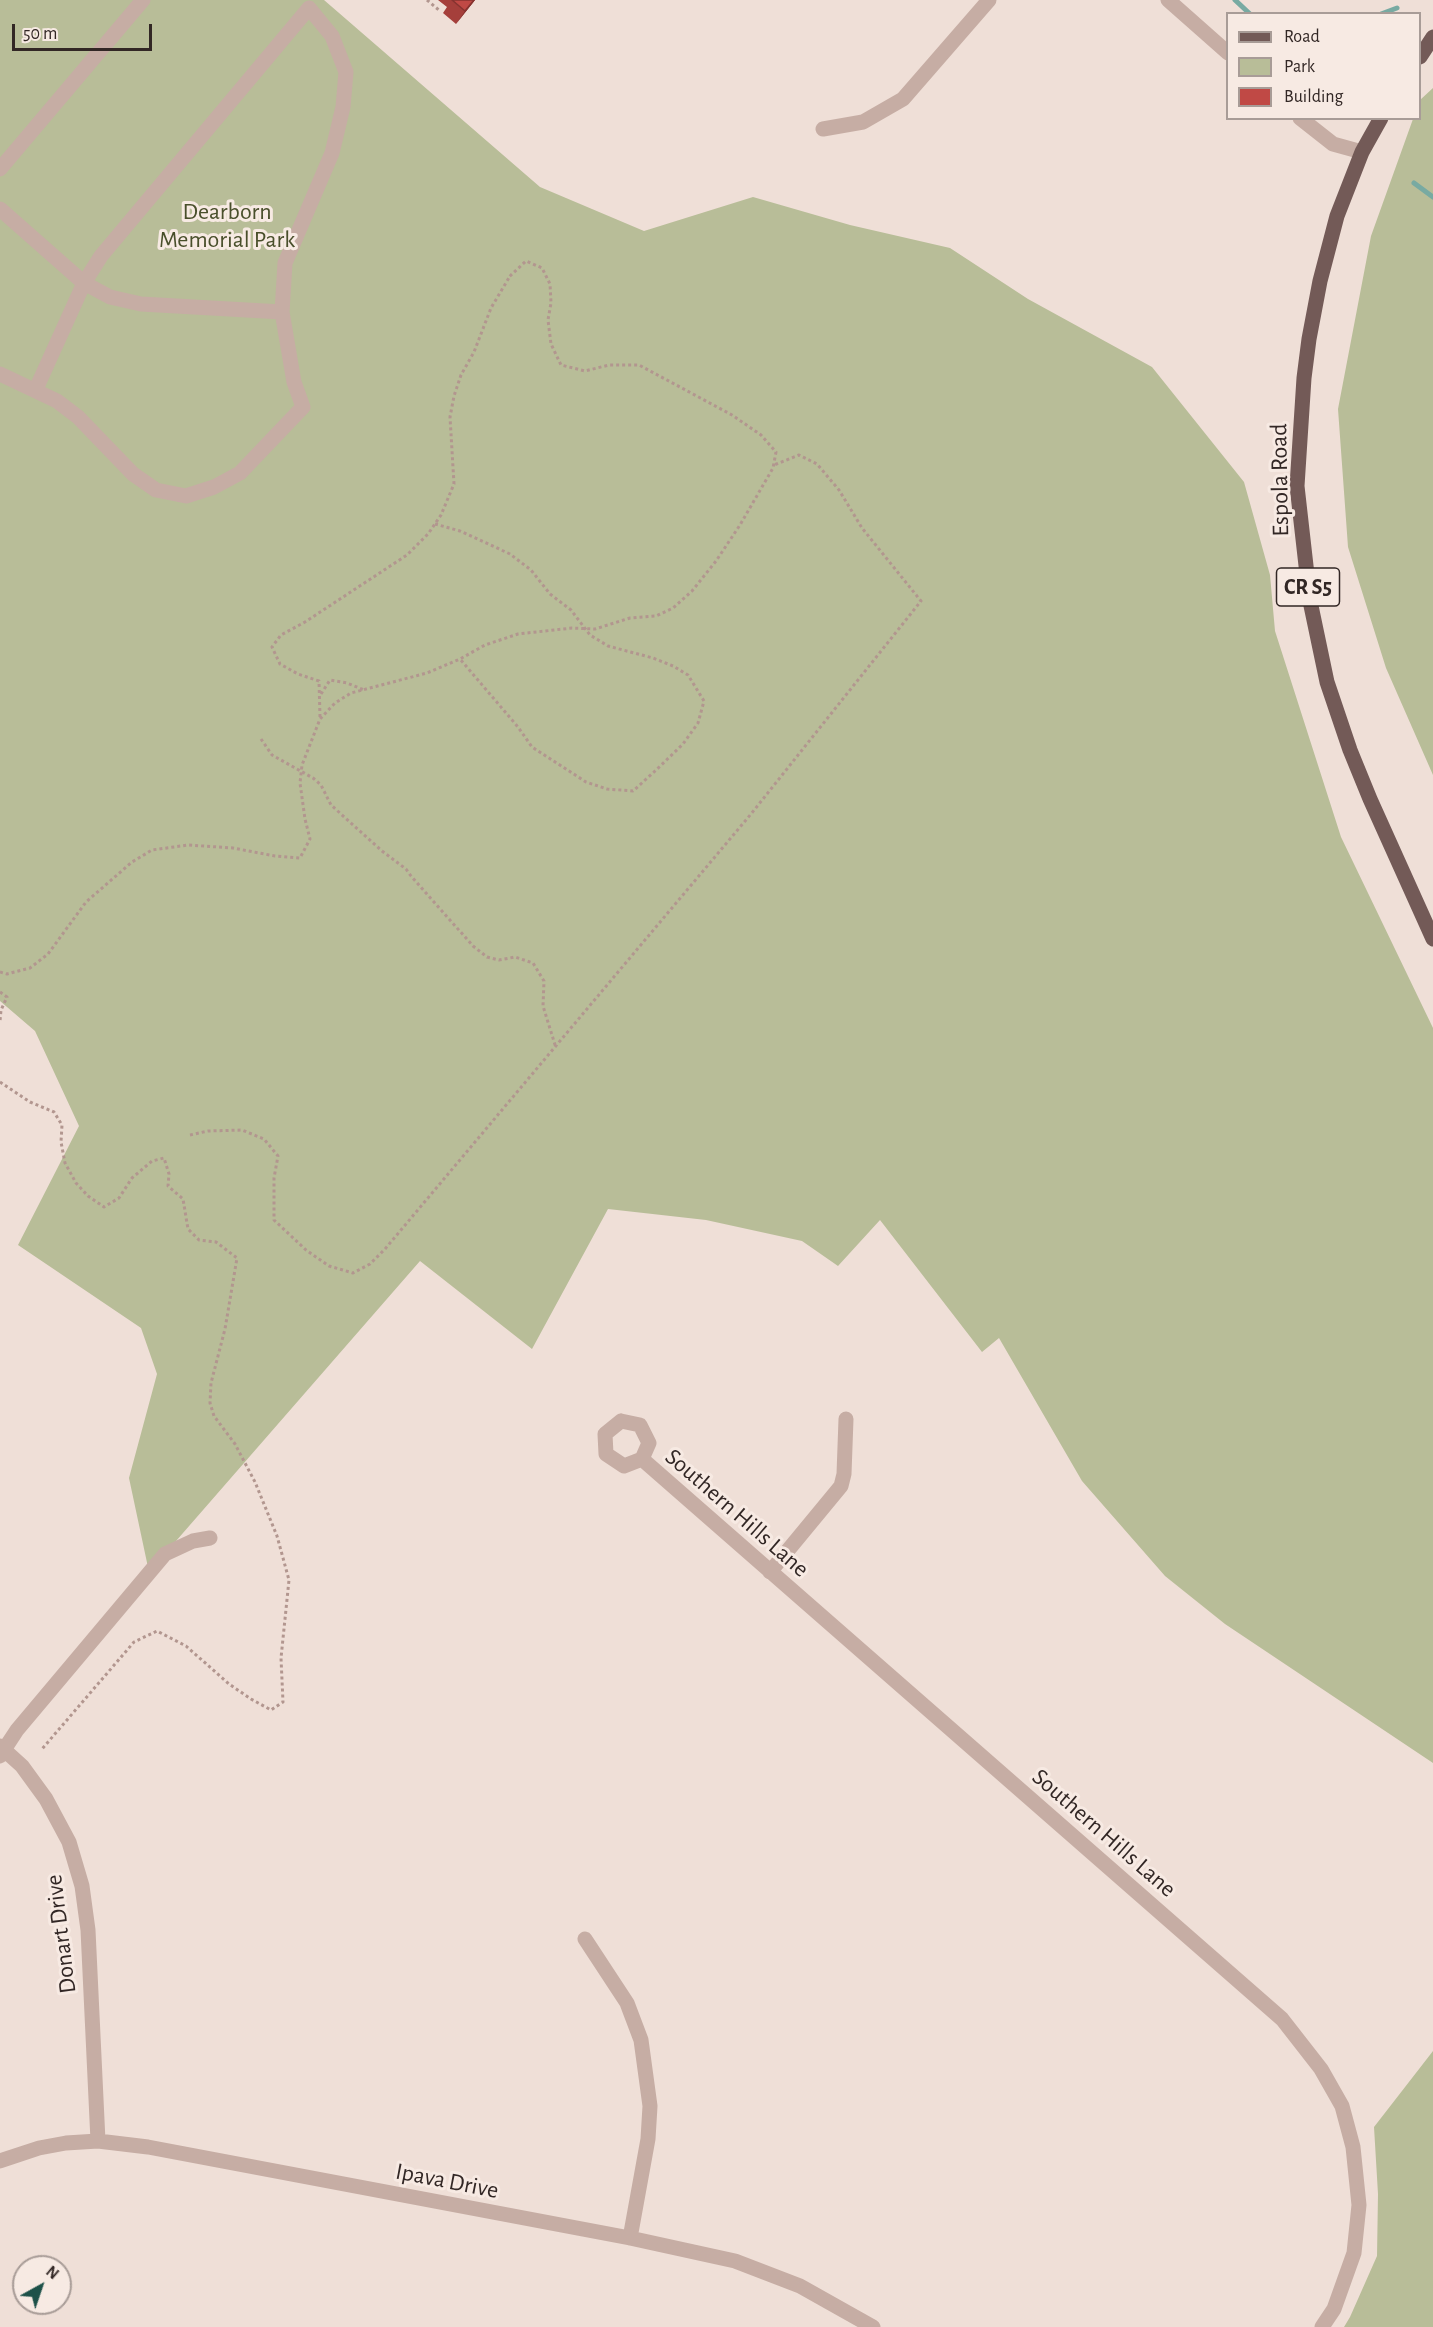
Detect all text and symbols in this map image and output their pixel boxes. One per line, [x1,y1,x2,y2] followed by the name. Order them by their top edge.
[15,12,154,50] scale bar
[1226,12,1421,120] legend
[23,25,57,43] text: 50 m
[1284,28,1320,46] text: Road
[1284,58,1315,76] text: Park
[1284,88,1343,106] text: Building
[159,198,295,254] park label: Dearborn Memorial Park
[1265,423,1295,537] street label: Espola Road
[1276,568,1340,606] road number: CR S5
[659,1443,815,1583] street label: Southern Hills Lane
[1026,1763,1182,1903] street label: Southern Hills Lane
[39,1873,83,1995] street label: Donart Drive
[393,2157,501,2205] street label: Ipava Drive
[12,2255,72,2315] north arrow
[43,2263,62,2282] text: N

